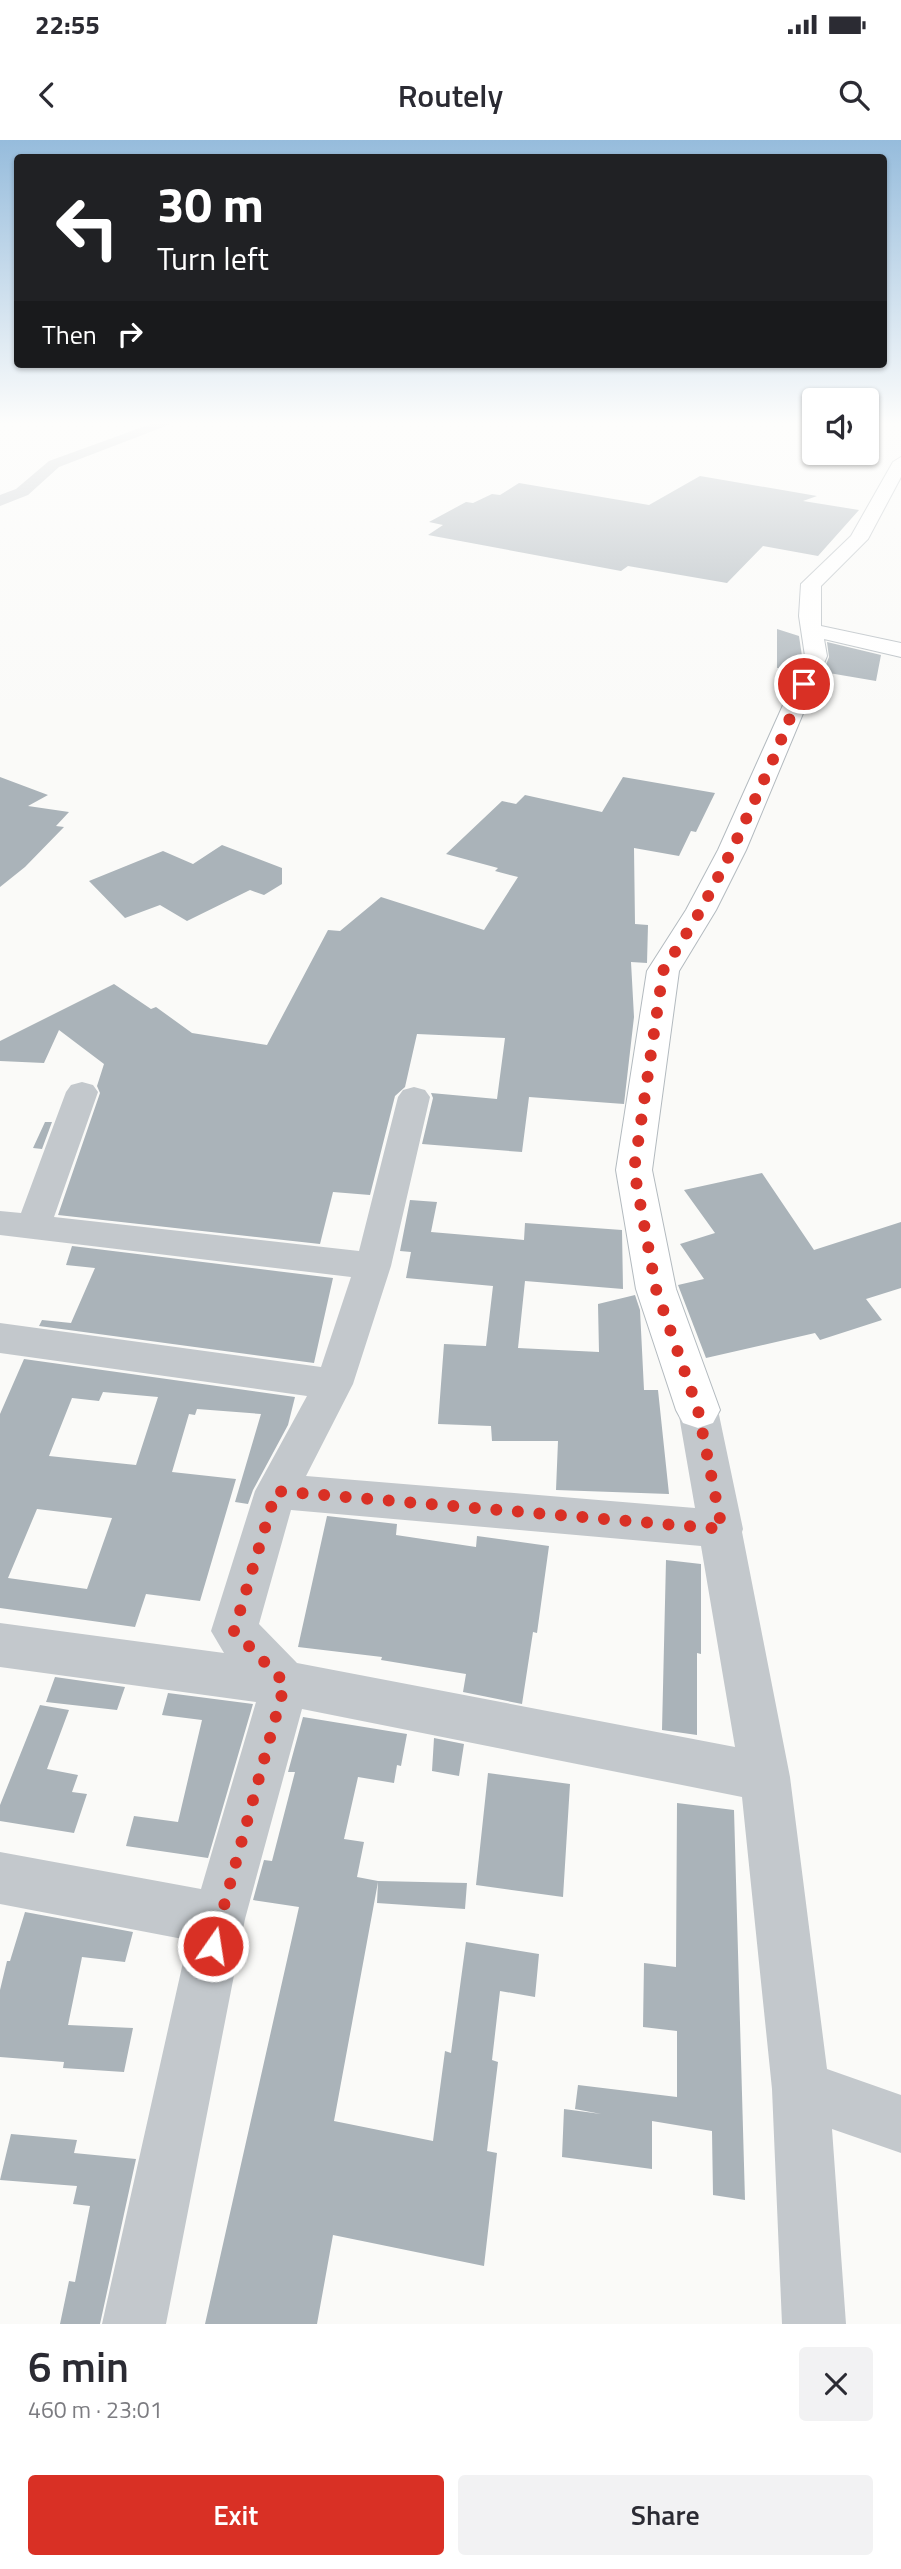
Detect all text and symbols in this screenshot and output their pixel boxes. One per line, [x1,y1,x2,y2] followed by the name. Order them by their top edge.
[35,5,100,44] text: 22:55
[398,71,503,119] text: Routely
[28,76,66,114] icon: back
[835,76,873,114] icon: search
[157,166,264,241] text: 30 m
[42,182,133,273] icon: left
[157,234,269,282] text: Turn left
[42,315,97,354] text: Then
[111,315,149,353] icon: right
[802,388,879,465] map controls
[802,388,879,465] button: sound
[774,654,834,714] pin
[785,665,823,703] icon: arrive
[176,1909,250,1983] position arrow
[28,2334,129,2398] text: 6 min
[799,2347,873,2421] button: close
[28,2392,163,2427] text: 460 m · 23:01
[28,2475,444,2555] button: Exit
[458,2475,873,2555] button: Share

